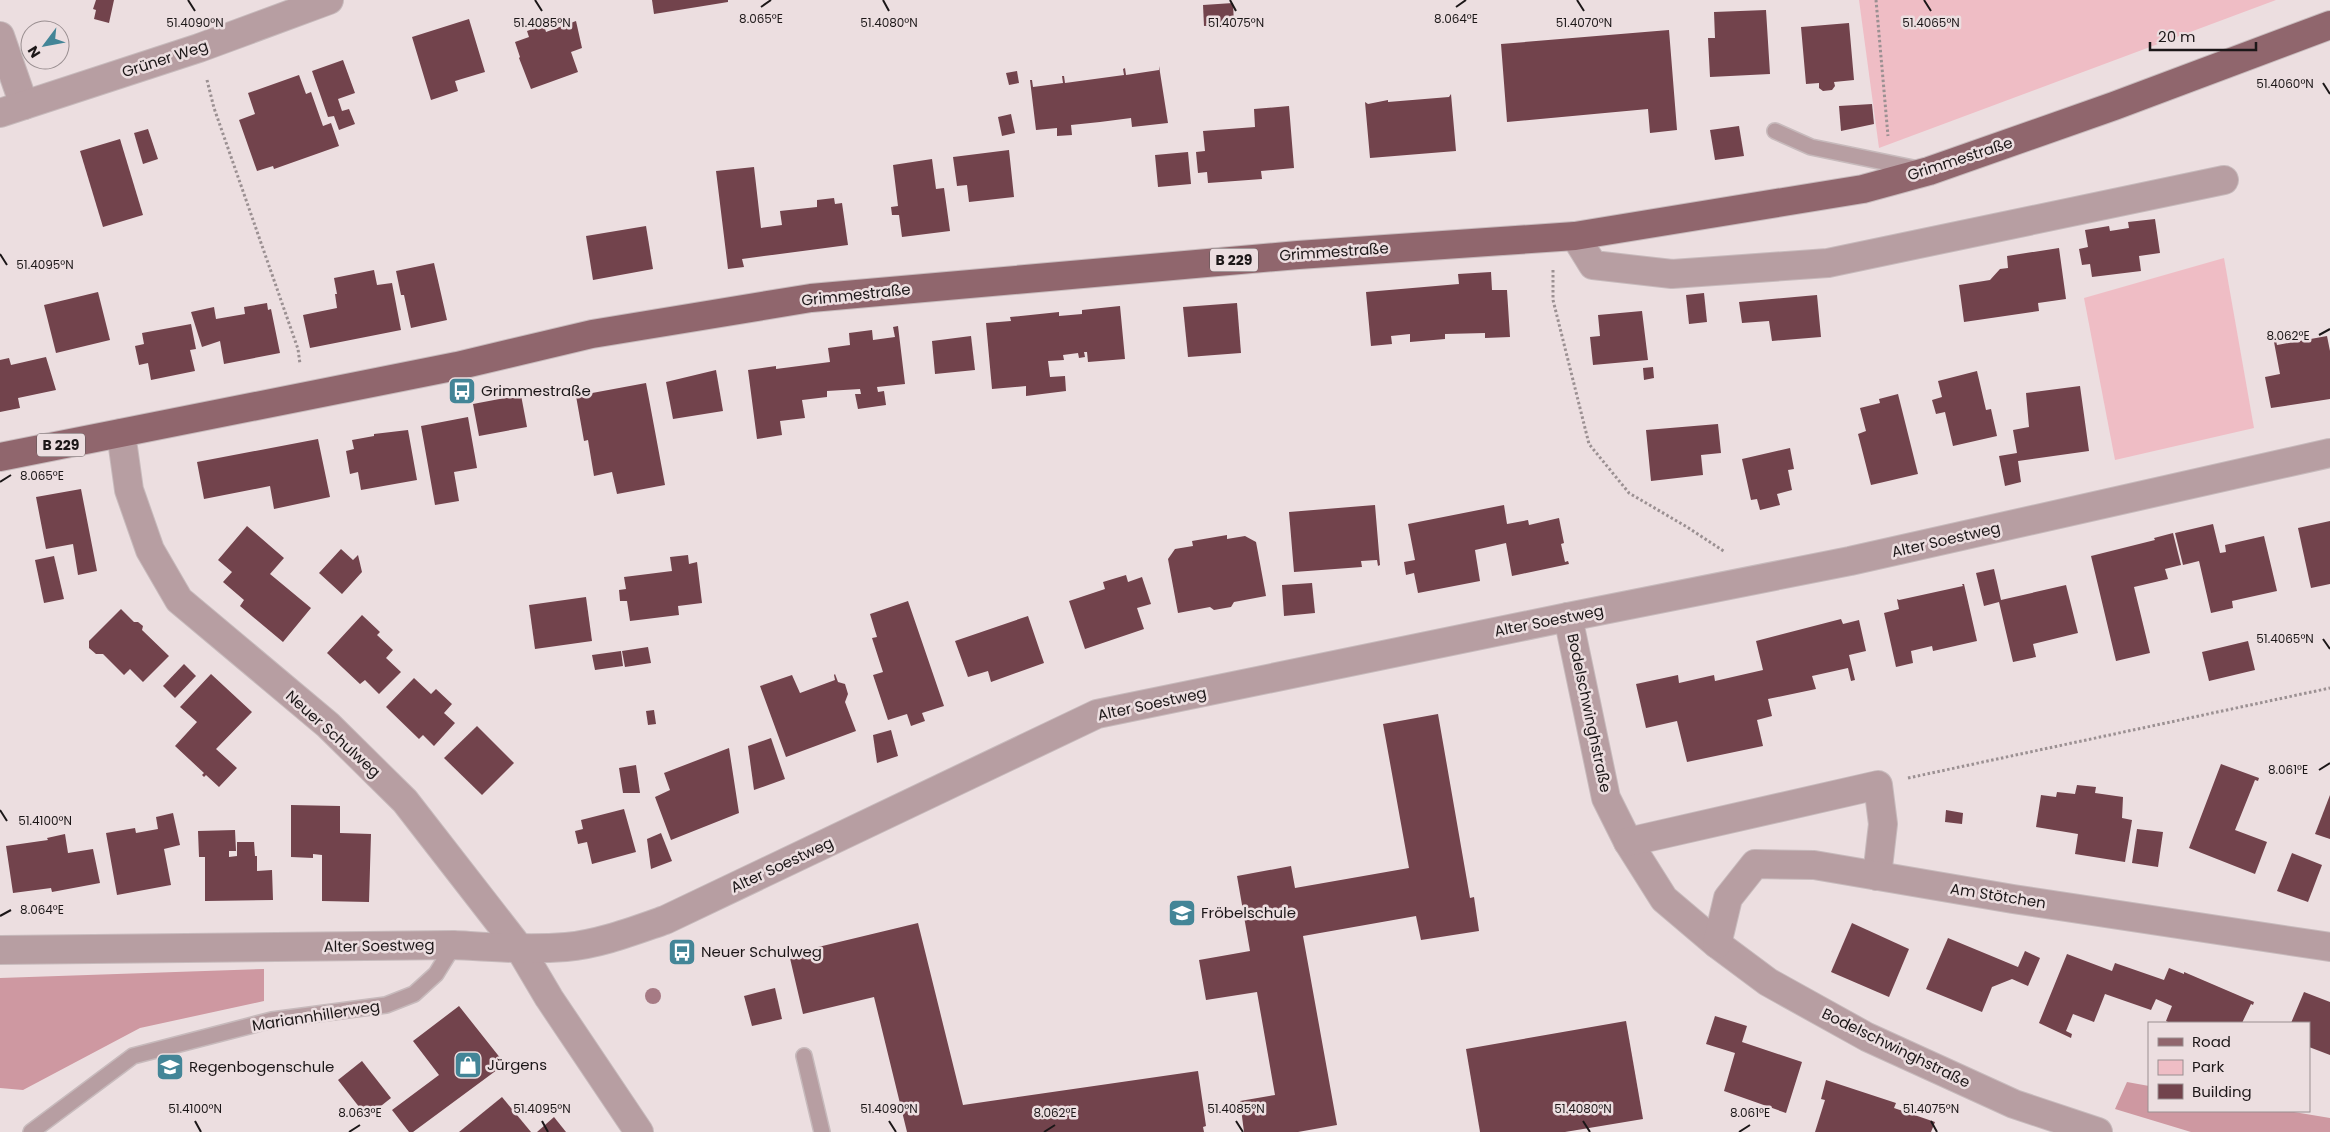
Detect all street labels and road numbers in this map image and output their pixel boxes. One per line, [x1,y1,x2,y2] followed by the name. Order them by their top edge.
[119,35,211,82] street label: Grüner Weg
[1904,132,2015,185] street label: Grimmestraße
[1279,237,1389,266] street label: Grimmestraße
[1210,248,1258,272] road number: B 229
[800,278,912,311] street label: Grimmestraße
[37,434,85,456] road number: B 229
[1889,517,2002,562] street label: Alter Soestweg
[1492,600,1605,641] street label: Alter Soestweg
[1562,631,1617,794] street label: Bodelschwinghstraße
[1095,682,1208,725] street label: Alter Soestweg
[281,685,385,782] street label: Neuer Schulweg
[727,832,836,897] street label: Alter Soestweg
[1949,878,2047,913] street label: Am Stötchen
[323,934,435,957] street label: Alter Soestweg
[251,995,381,1036] street label: Mariannhillerweg
[1819,1003,1974,1093] street label: Bodelschwinghstraße

